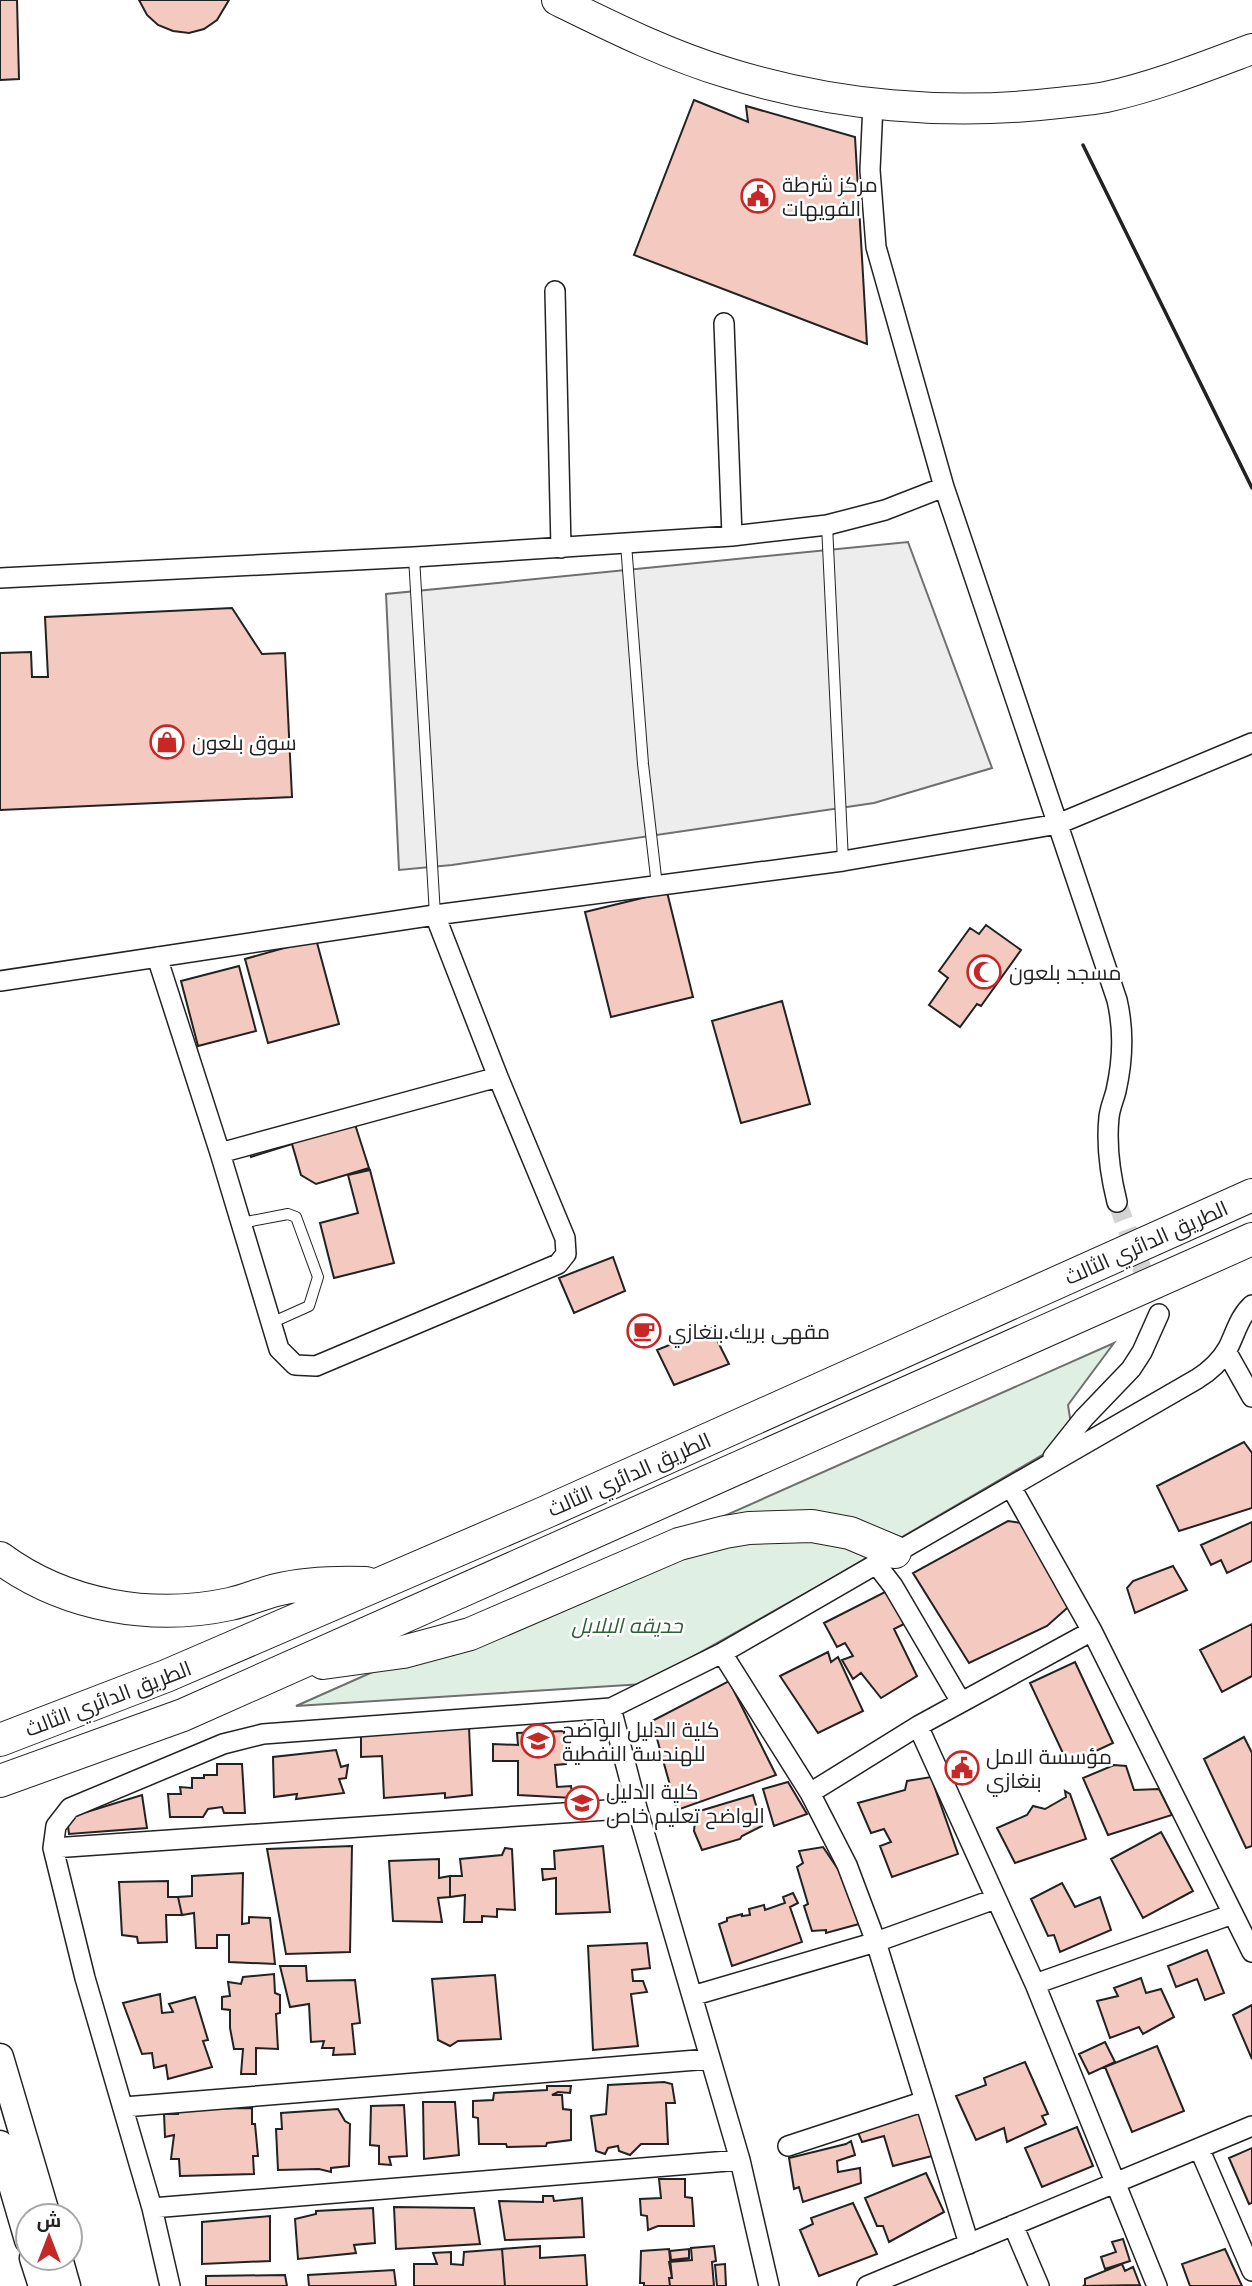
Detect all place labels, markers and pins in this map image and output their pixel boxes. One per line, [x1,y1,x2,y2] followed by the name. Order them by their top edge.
[782,170,878,222] place label: مركز شرطة الفويهات
[739,177,777,215] public building icon: مركز شرطة الفويهات
[148,723,186,761] shop icon: سوق بلعون
[192,728,297,756] place label: سوق بلعون
[965,953,1003,991] mosque icon: مسجد بلعون
[1009,958,1121,986] place label: مسجد بلعون
[625,1312,663,1350] cafe icon: مقهى بريك.بنغازي
[668,1317,830,1348] place label: مقهى بريك.بنغازي
[562,1715,720,1767] place label: كلية الدليل الواضح للهندسة النفطية
[519,1722,557,1760] school or university icon: كلية الدليل الواضح للهندسة النفطية
[986,1742,1112,1797] place label: مؤسسة الامل بنغازي
[943,1749,981,1787] public building icon: مؤسسة الامل بنغازي
[606,1777,765,1830] place label: كلية الدليل الواضح تعليم خاص
[563,1784,601,1822] school or university icon: كلية الدليل الواضح تعليم خاص

